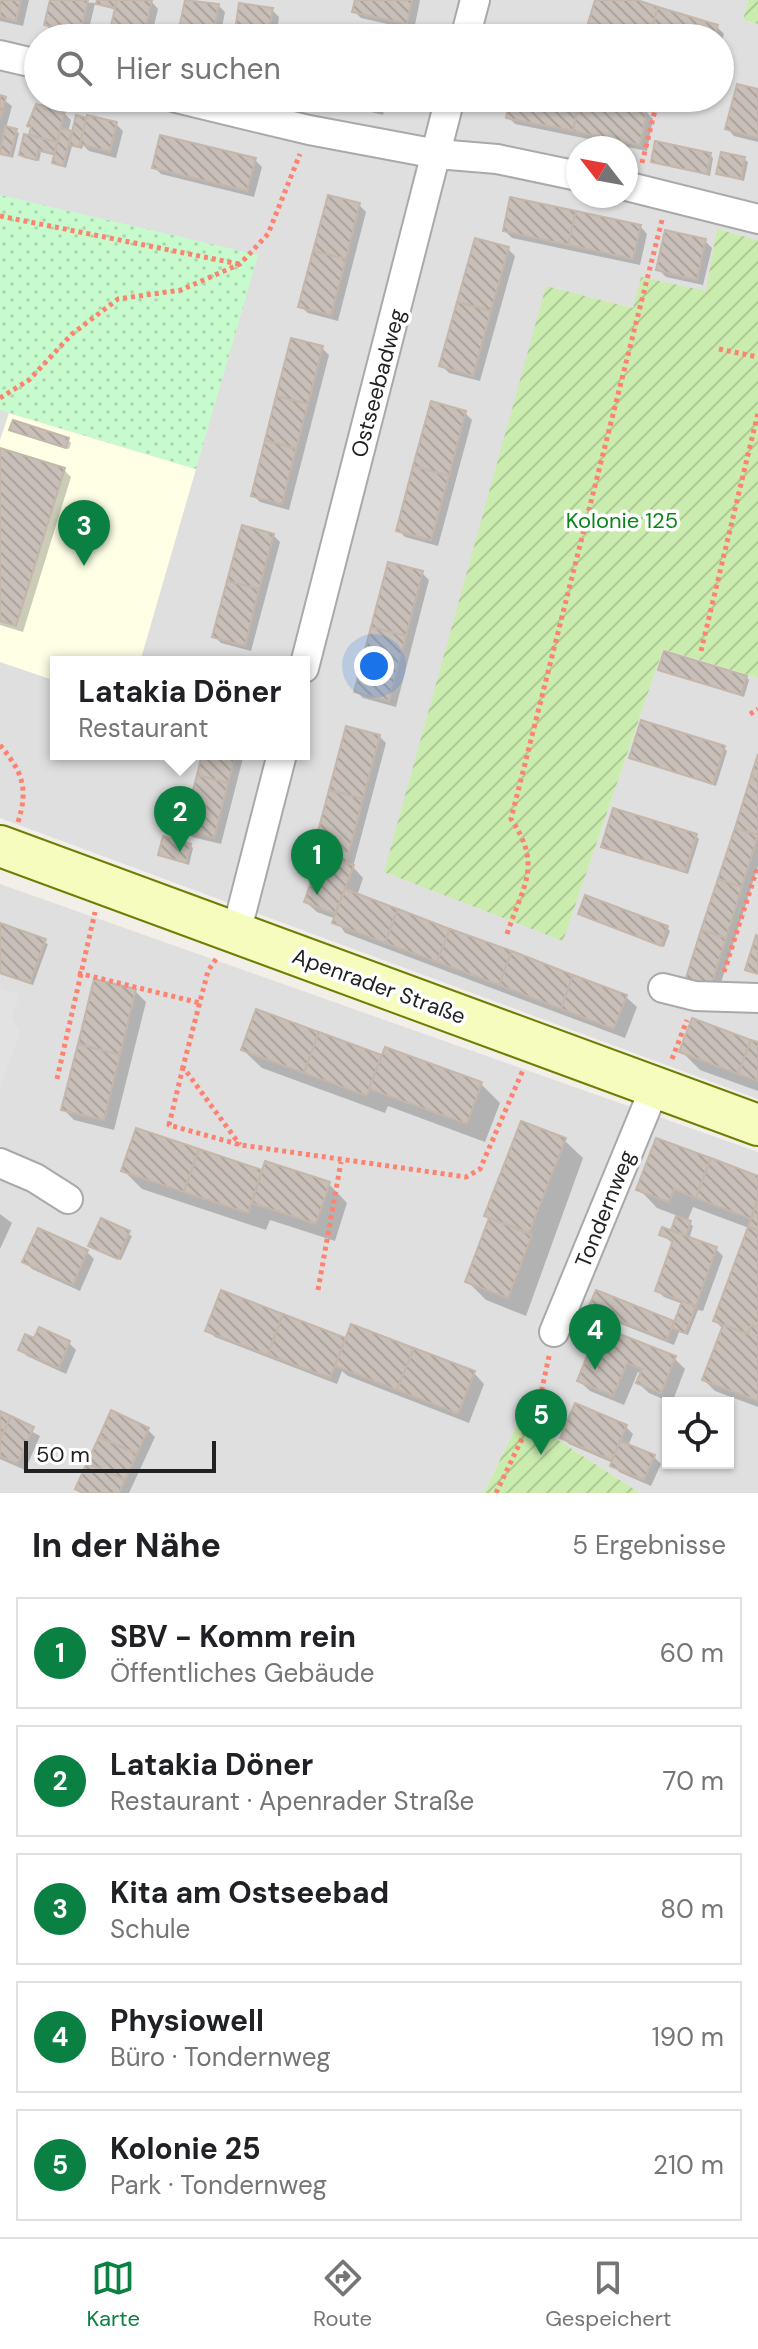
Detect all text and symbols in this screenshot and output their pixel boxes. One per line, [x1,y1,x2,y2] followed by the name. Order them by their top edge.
[24,24,734,112] search box
[52,46,96,90] icon: search
[116,49,281,88] text: Hier suchen
[566,136,638,208] north arrow
[344,305,412,461] street label: Ostseebadweg
[58,500,110,566] pin: 3
[566,506,678,535] park label: Kolonie 125
[354,646,394,686] your location
[50,656,310,760] popup
[78,672,282,711] text: Latakia Döner
[78,711,208,745] text: Restaurant
[154,786,206,852] pin: 2
[291,829,343,895] pin: 1
[288,941,470,1031] street label: Apenrader Straße
[568,1146,642,1272] street label: Tondernweg
[569,1304,621,1370] pin: 4
[515,1389,567,1455] pin: 5
[662,1397,734,1469] map controls
[662,1397,734,1469] button: locate
[24,1437,216,1473] scale bar
[36,1440,90,1469] text: 50 m
[32,1523,221,1568] text: In der Nähe
[572,1528,726,1562] text: 5 Ergebnisse
[110,1617,356,1656] text: SBV - Komm rein
[55,1636,65,1670] text: 1
[660,1636,724,1670] text: 60 m
[110,1656,375,1690] text: Öffentliches Gebäude
[110,1745,313,1784] text: Latakia Döner
[52,1764,68,1798] text: 2
[663,1764,724,1798] text: 70 m
[110,1784,474,1818] text: Restaurant · Apenrader Straße
[110,1873,389,1912] text: Kita am Ostseebad
[52,1892,68,1926] text: 3
[660,1892,724,1926] text: 80 m
[110,1912,190,1946] text: Schule
[110,2001,264,2040] text: Physiowell
[52,2020,68,2054] text: 4
[652,2020,724,2054] text: 190 m
[110,2040,331,2074] text: Büro · Tondernweg
[110,2129,261,2168] text: Kolonie 25
[52,2148,68,2182] text: 5
[653,2148,724,2182] text: 210 m
[110,2168,327,2202] text: Park · Tondernweg
[87,2256,140,2333] tab: Karte
[313,2256,372,2333] tab: Route
[545,2256,671,2333] tab: Gespeichert

